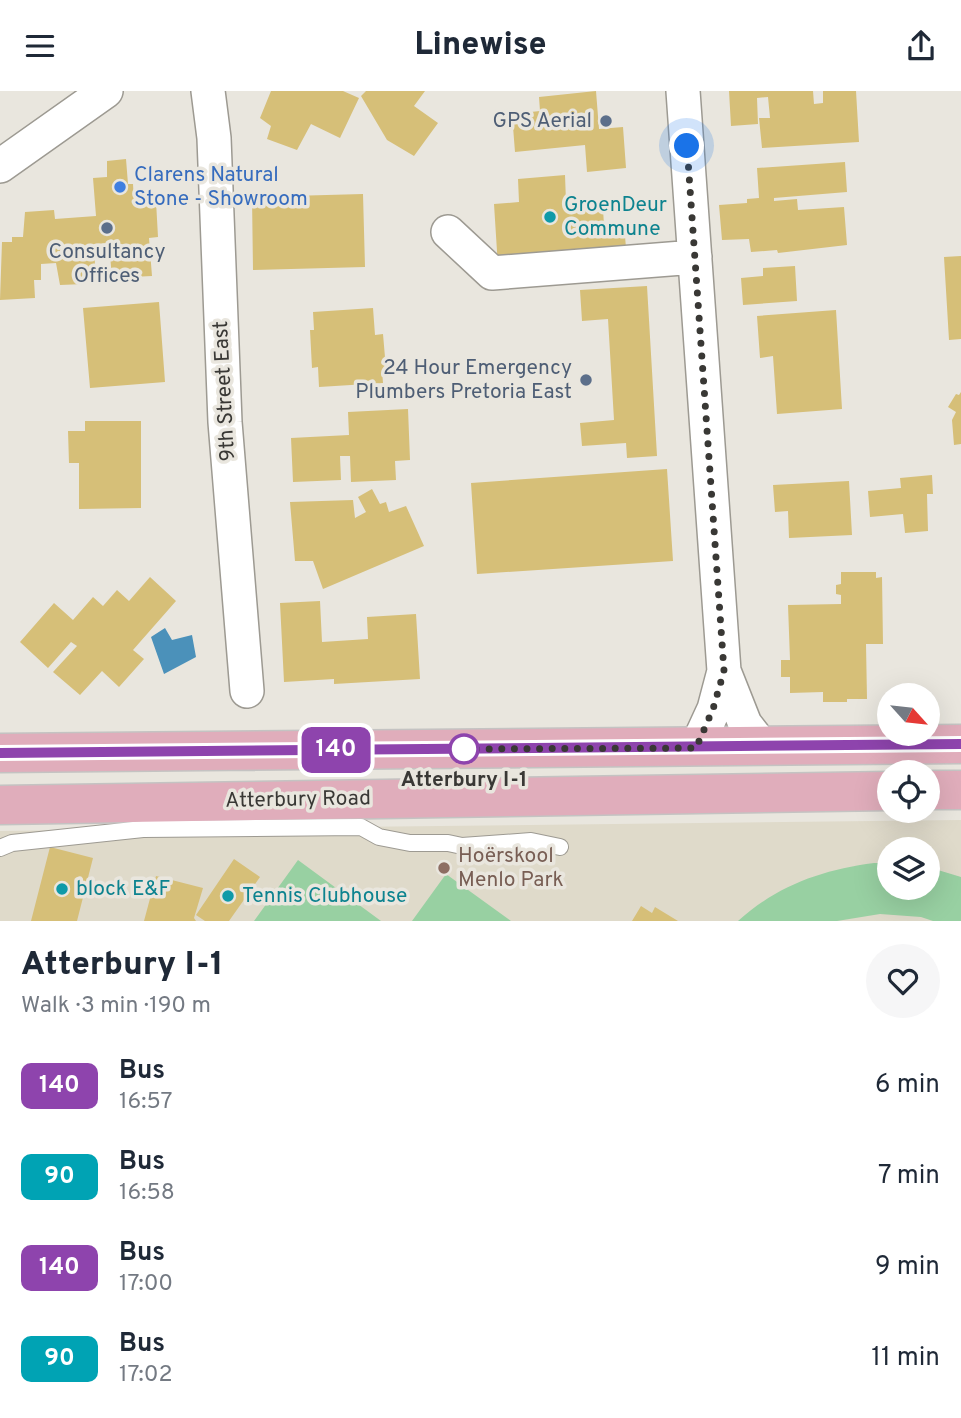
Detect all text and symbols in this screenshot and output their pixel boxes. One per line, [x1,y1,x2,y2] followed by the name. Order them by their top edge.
[414,26,547,66] text: Linewise
[21,27,59,65] icon: menu
[902,27,940,65] icon: share
[493,108,592,135] place label: GPS Aerial
[598,113,614,129] marker: GPS Aerial
[669,128,704,163] your location
[134,162,308,213] place label: Clarens Natural Stone - Showroom
[112,179,128,195] marker: Clarens Natural Stone - Showroom
[564,192,667,243] place label: GroenDeur Commune
[542,209,558,225] marker: GroenDeur Commune
[99,220,115,236] marker: Consultancy Offices
[48,239,166,290] place label: Consultancy Offices
[208,320,242,462] street label: 9th Street East
[355,355,572,406] place label: 24 Hour Emergency Plumbers Pretoria East
[578,372,594,388] marker: 24 Hour Emergency Plumbers Pretoria East
[877,683,940,745] north arrow
[877,683,940,900] map controls
[296,727,376,773] line badge: 140
[449,734,479,764] marker: Atterbury I-1
[316,735,356,765] text: 140
[877,760,940,823] button: locate
[401,767,527,794] place label: Atterbury I-1
[225,785,371,815] street label: Atterbury Road
[877,837,940,900] button: layers
[458,843,564,894] place label: Hoërskool Menlo Park
[436,860,452,876] marker: Hoërskool Menlo Park
[76,876,170,903] place label: block E&F
[54,881,70,897] marker: block E&F
[242,883,407,910] place label: Tennis Clubhouse
[220,888,236,904] marker: Tennis Clubhouse
[866,944,940,1018] button: heart
[21,945,223,987] text: Atterbury I-1
[21,992,211,1021] text: Walk · 3 min · 190 m
[119,1055,165,1088] text: Bus
[875,1069,940,1102] text: 6 min
[39,1071,80,1101] text: 140
[119,1088,173,1117] text: 16:57
[119,1146,165,1179] text: Bus
[878,1160,940,1193] text: 7 min
[44,1162,75,1192] text: 90
[119,1179,175,1208] text: 16:58
[119,1237,165,1270] text: Bus
[875,1251,940,1284] text: 9 min
[39,1253,80,1283] text: 140
[119,1270,173,1299] text: 17:00
[119,1328,165,1361] text: Bus
[871,1342,940,1375] text: 11 min
[44,1344,75,1374] text: 90
[119,1361,173,1390] text: 17:02

